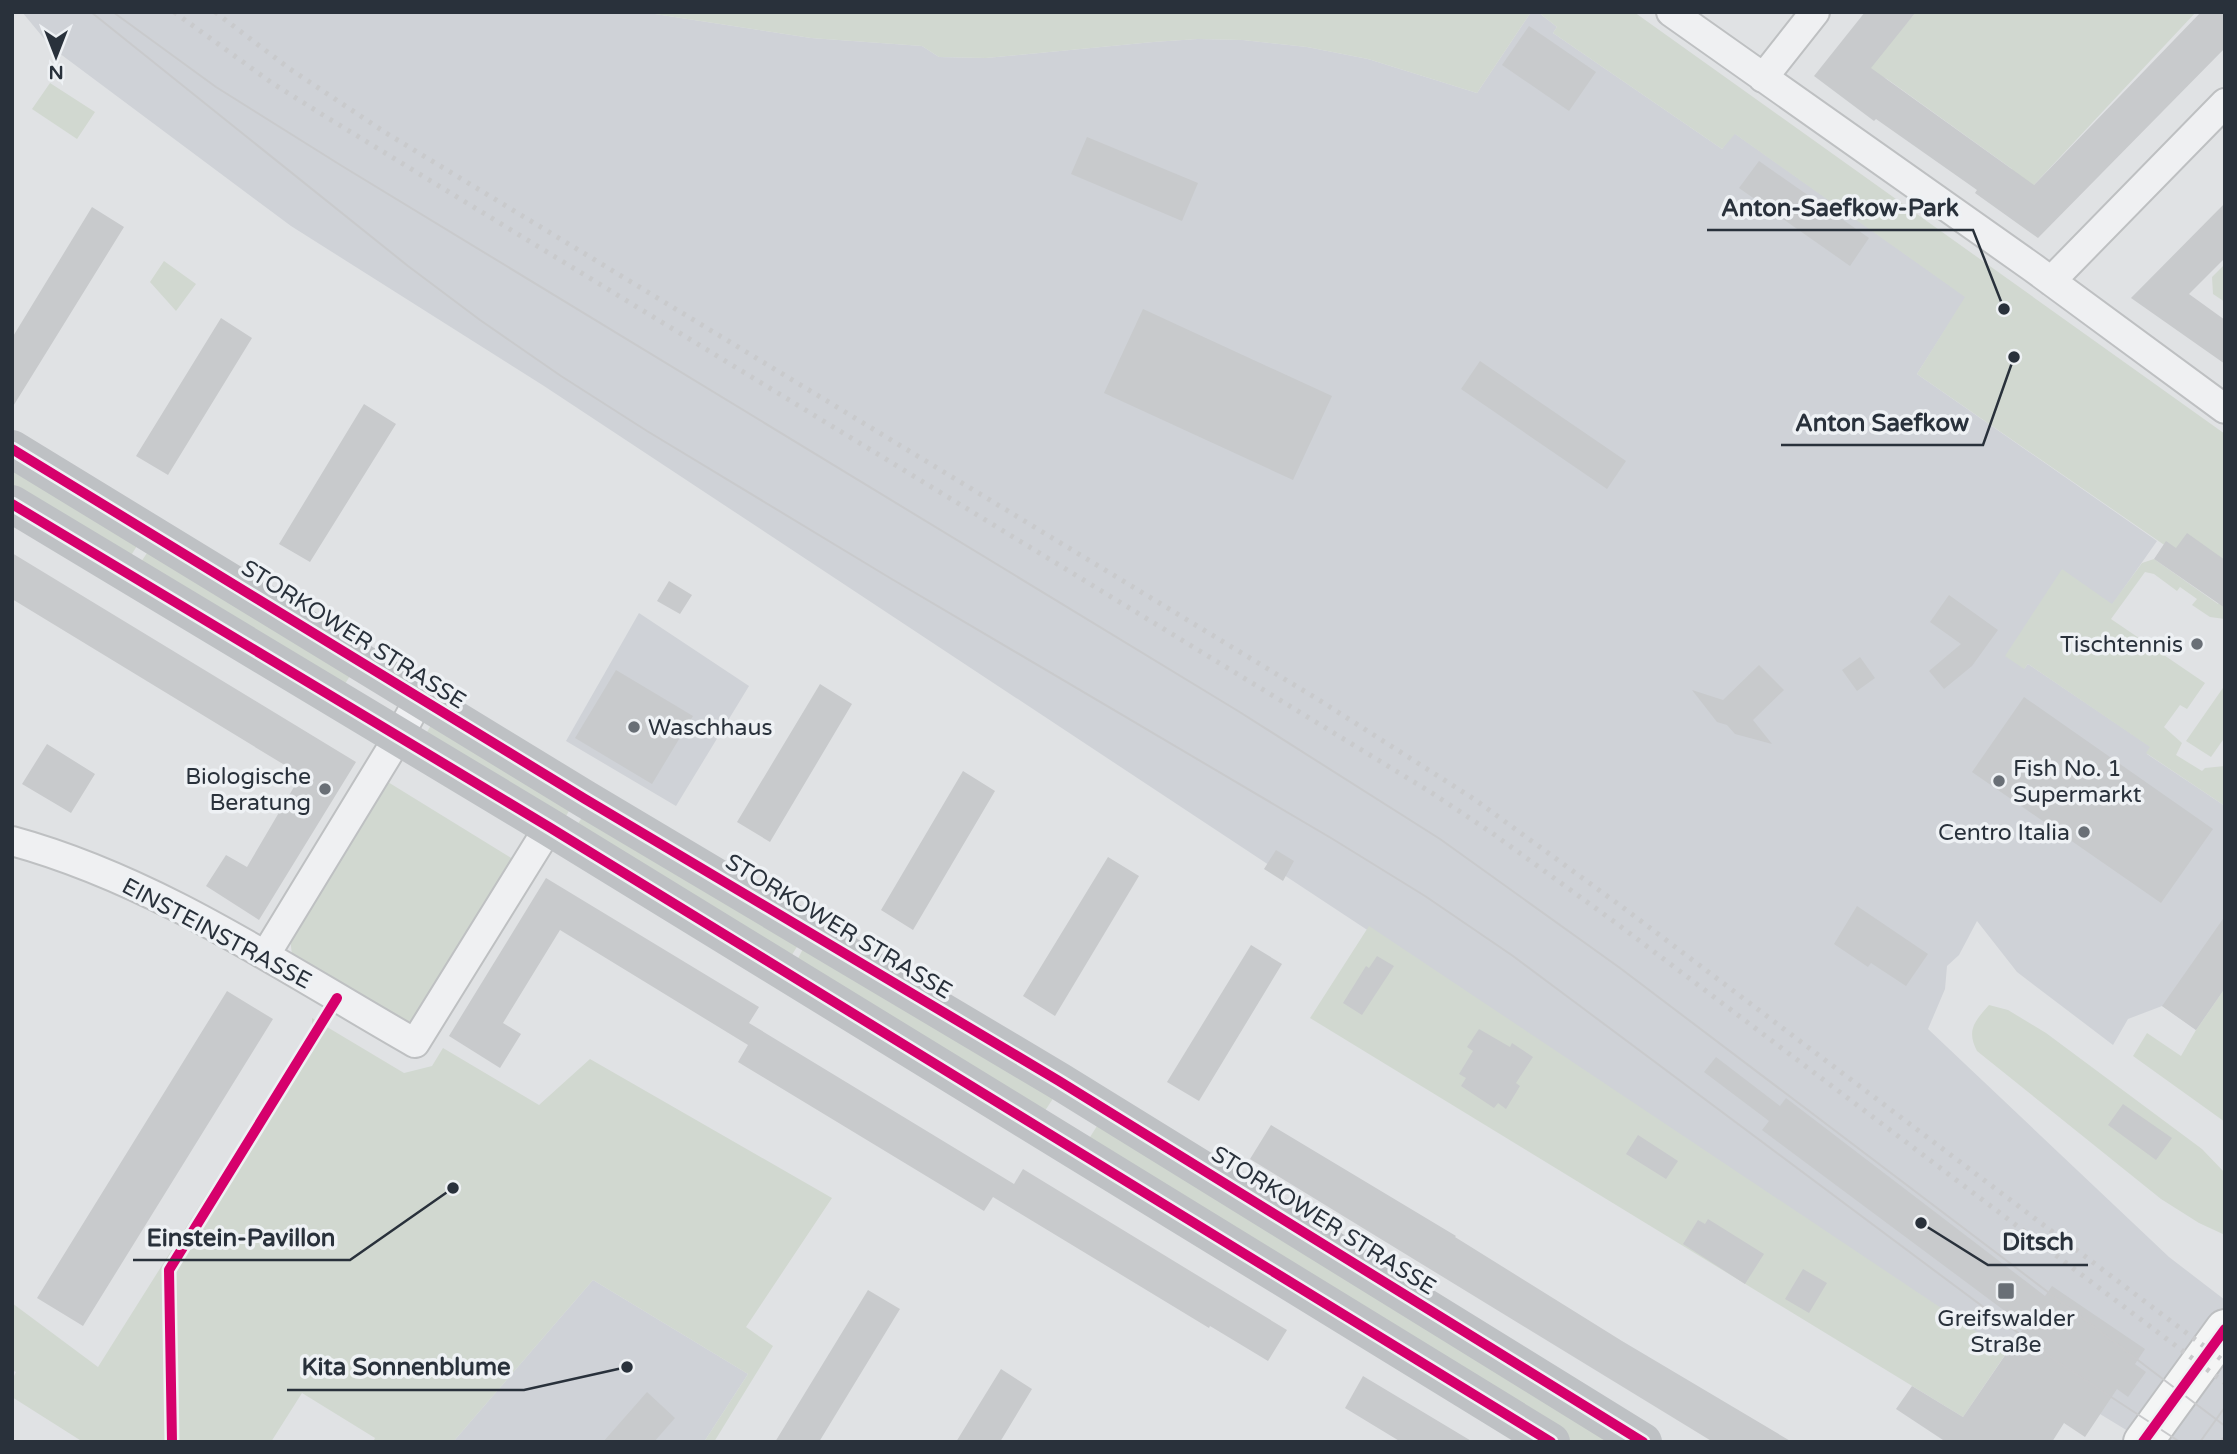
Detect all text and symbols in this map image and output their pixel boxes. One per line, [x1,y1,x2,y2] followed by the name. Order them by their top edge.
[21,21,91,91] north arrow
[48,61,64,83] text: N
[1707,185,1973,230] callout: Anton-Saefkow-Park
[1721,194,1959,223] text: Anton-Saefkow-Park
[1781,400,1983,445] callout: Anton Saefkow
[1795,409,1969,438] text: Anton Saefkow
[236,554,471,715] street label: STORKOWER STRASSE
[2060,631,2183,659] place label: Tischtennis
[2189,636,2205,652] marker: Tischtennis
[648,714,772,742] place label: Waschhaus
[626,719,642,735] marker: Waschhaus
[2013,755,2142,809] place label: Fish No. 1 Supermarkt
[185,763,311,817] place label: Biologische Beratung
[1991,773,2007,789] marker: Fish No. 1 Supermarkt
[317,781,333,797] marker: Biologische Beratung
[1938,819,2070,847] place label: Centro Italia
[2076,824,2092,840] marker: Centro Italia
[720,848,957,1006] street label: STORKOWER STRASSE
[117,872,316,996] street label: EINSTEINSTRASSE
[1206,1140,1441,1301] street label: STORKOWER STRASSE
[133,1215,350,1260] callout: Einstein-Pavillon
[1988,1220,2088,1265] callout: Ditsch
[147,1224,335,1253] text: Einstein-Pavillon
[2002,1228,2074,1257] text: Ditsch
[1996,1281,2016,1301] marker: Greifswalder Straße
[1937,1305,2075,1359] place label: Greifswalder Straße
[287,1345,524,1390] callout: Kita Sonnenblume
[301,1353,511,1382] text: Kita Sonnenblume

